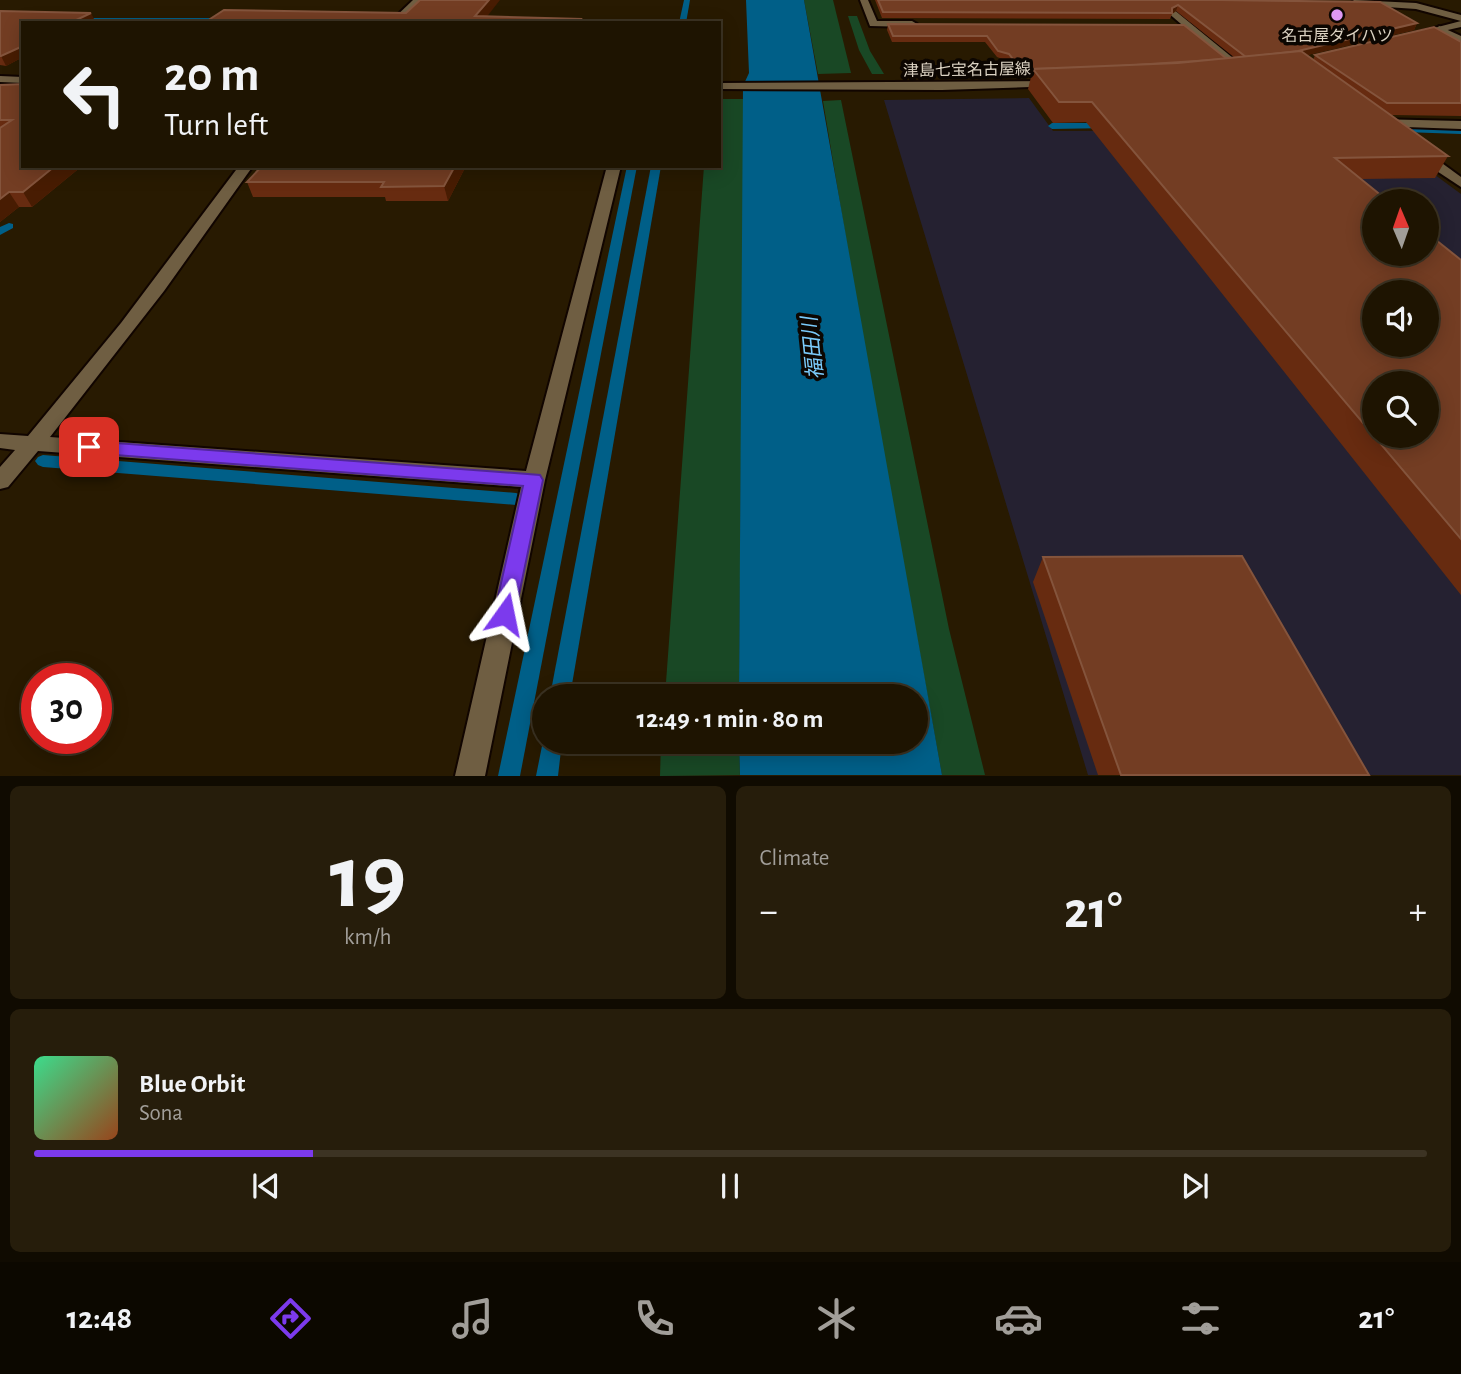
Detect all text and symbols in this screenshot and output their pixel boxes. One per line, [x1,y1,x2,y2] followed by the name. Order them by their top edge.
[1329,7,1345,23] marker: 名古屋ダイハツ
[1281,27,1393,44] place label: 名古屋ダイハツ
[49,49,140,140] icon: left
[164,51,260,100] text: 20 m
[903,60,1031,79] street label: 津島七宝名古屋線
[164,109,268,141] text: Turn left
[1362,189,1438,266] north arrow
[1362,189,1439,448] map controls
[1362,280,1439,357] button: sound
[798,314,827,381] water label: 福田川
[1362,371,1439,448] button: search
[59,417,119,477] pin
[70,428,108,466] icon: arrive
[468,577,542,651] position arrow
[21,663,112,754] speed limit sign: 30
[637,706,823,732] text: 12:49 · 1 min · 80 m
[329,833,406,924] text: 19
[760,847,829,870] text: Climate
[1064,885,1122,937] text: 21°
[760,893,778,931] text: −
[1409,893,1427,931] text: +
[344,926,391,949] text: km/h
[139,1071,245,1097] text: Blue Orbit
[139,1102,183,1125] text: Sona
[247,1167,285,1205] icon: previous
[711,1167,749,1205] icon: pause
[1176,1167,1214,1205] icon: next
[266,1294,315,1343] icon: directions
[448,1294,497,1343] icon: music
[630,1294,679,1343] icon: phone
[812,1294,861,1343] icon: climate
[994,1294,1043,1343] icon: car
[1176,1294,1225,1343] icon: filters
[67,1302,132,1334] text: 12:48
[1358,1302,1394,1334] text: 21°

